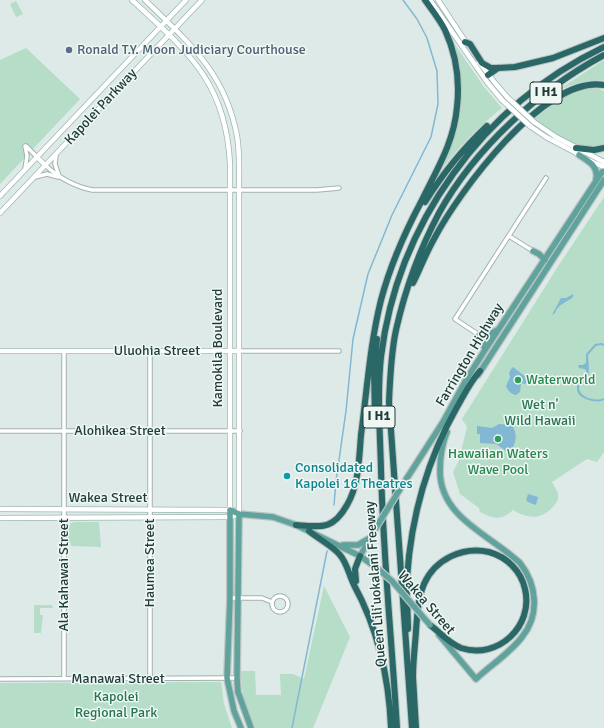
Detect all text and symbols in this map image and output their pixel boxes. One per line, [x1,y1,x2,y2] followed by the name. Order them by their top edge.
[77,42,306,58] place label: Ronald T.Y. Moon Judiciary Courthouse
[64,45,74,55] marker: Ronald T.Y. Moon Judiciary Courthouse
[61,65,141,149] street label: Kapolei Parkway
[530,82,562,104] road number: I H1
[210,288,226,408] street label: Kamokila Boulevard
[433,300,507,410] street label: Farrington Highway
[114,343,200,359] street label: Uluohia Street
[526,372,595,388] place label: Waterworld
[513,375,523,385] marker: Waterworld
[504,397,576,430] park label: Wet n' Wild Hawaii
[363,406,395,428] road number: I H1
[74,423,166,439] street label: Alohikea Street
[493,434,503,444] marker: Hawaiian Waters Wave Pool
[448,446,548,478] place label: Hawaiian Waters Wave Pool
[295,460,413,492] place label: Consolidated Kapolei 16 Theatres
[282,471,292,481] marker: Consolidated Kapolei 16 Theatres
[69,490,147,506] street label: Wakea Street
[362,500,390,668] street label: Queen Liliʻuokalani Freeway
[56,518,72,632] street label: Ala Kahawai Street
[142,518,158,608] street label: Haumea Street
[394,568,458,638] street label: Wakea Street
[71,671,165,687] street label: Manawai Street
[75,689,157,722] park label: Kapolei Regional Park

